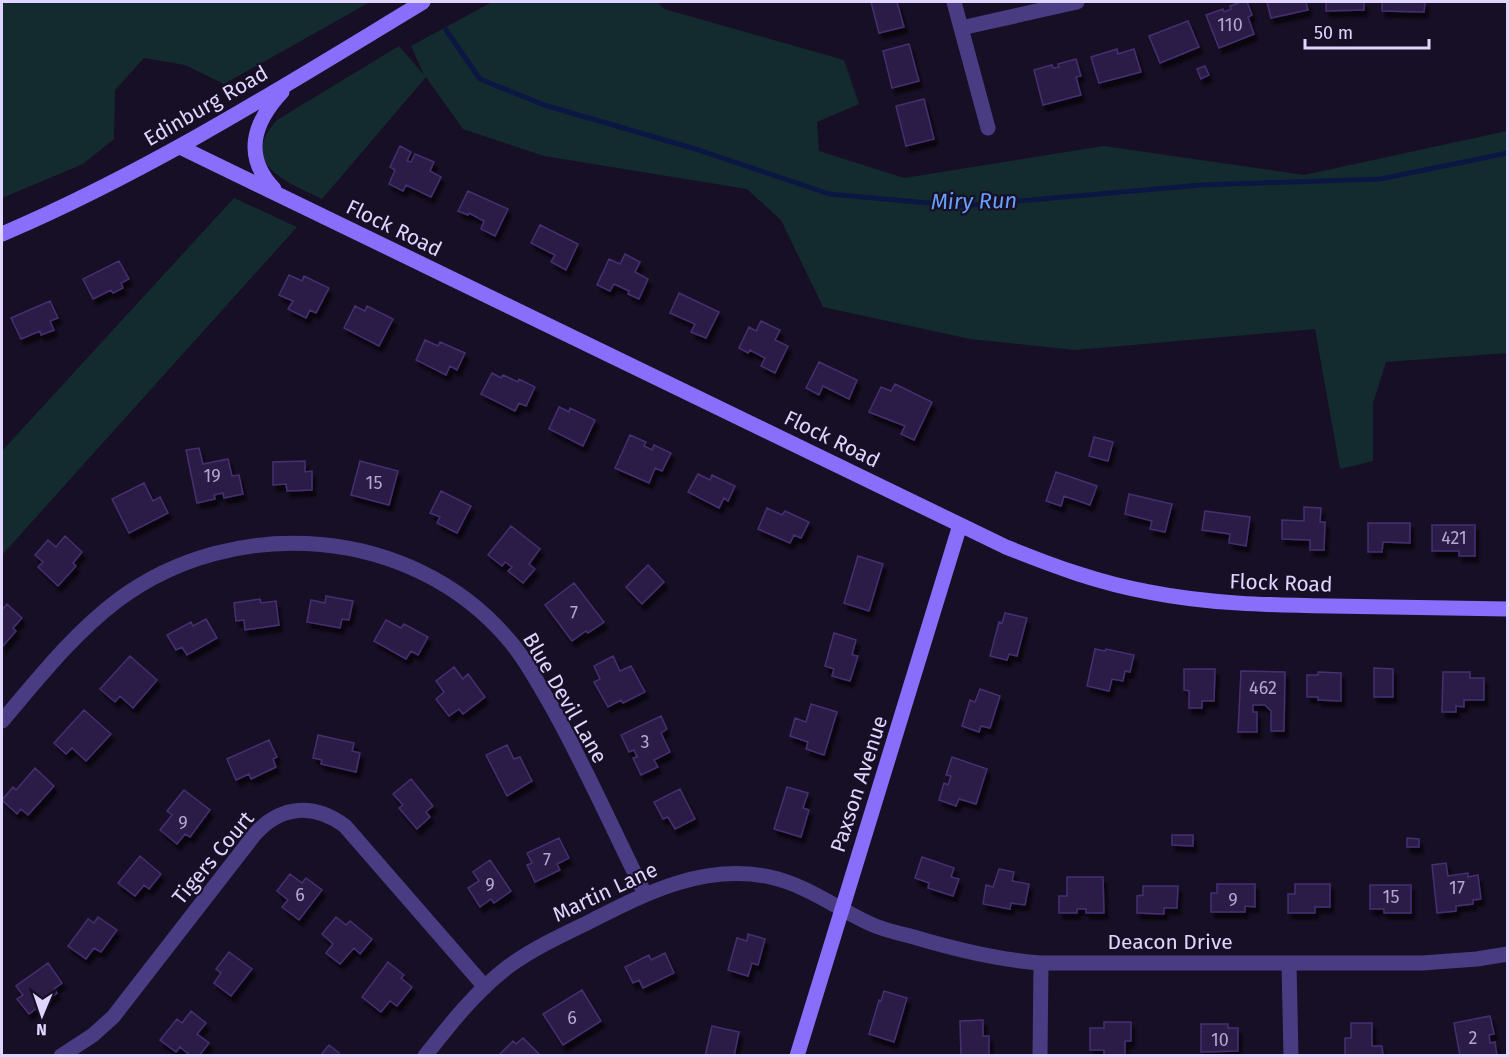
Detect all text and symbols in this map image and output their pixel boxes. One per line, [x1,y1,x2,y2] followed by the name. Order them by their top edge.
[1305,12,1430,50] scale bar
[1217,14,1243,36] house number: 110
[1314,22,1353,44] text: 50 m
[139,60,273,152] street label: Edinburg Road
[931,187,1017,215] water label: Miry Run
[342,194,446,262] street label: Flock Road
[780,405,884,473] street label: Flock Road
[203,465,221,487] house number: 19
[366,472,382,494] house number: 15
[1441,527,1467,549] house number: 421
[1229,568,1333,598] street label: Flock Road
[570,602,578,624] house number: 7
[517,628,613,768] street label: Blue Devil Lane
[1249,677,1277,699] house number: 462
[825,712,893,856] street label: Paxson Avenue
[641,731,649,753] house number: 3
[167,806,260,910] street label: Tigers Court
[178,812,188,834] house number: 9
[543,849,551,871] house number: 7
[548,856,662,928] street label: Martin Lane
[485,874,495,896] house number: 9
[1449,877,1465,899] house number: 17
[295,884,305,906] house number: 6
[1383,886,1399,908] house number: 15
[1228,889,1238,911] house number: 9
[1107,929,1233,955] street label: Deacon Drive
[12,985,72,1045] north arrow
[567,1007,577,1029] house number: 6
[36,1020,47,1039] text: N
[1469,1027,1478,1049] house number: 2
[1211,1029,1229,1051] house number: 10

